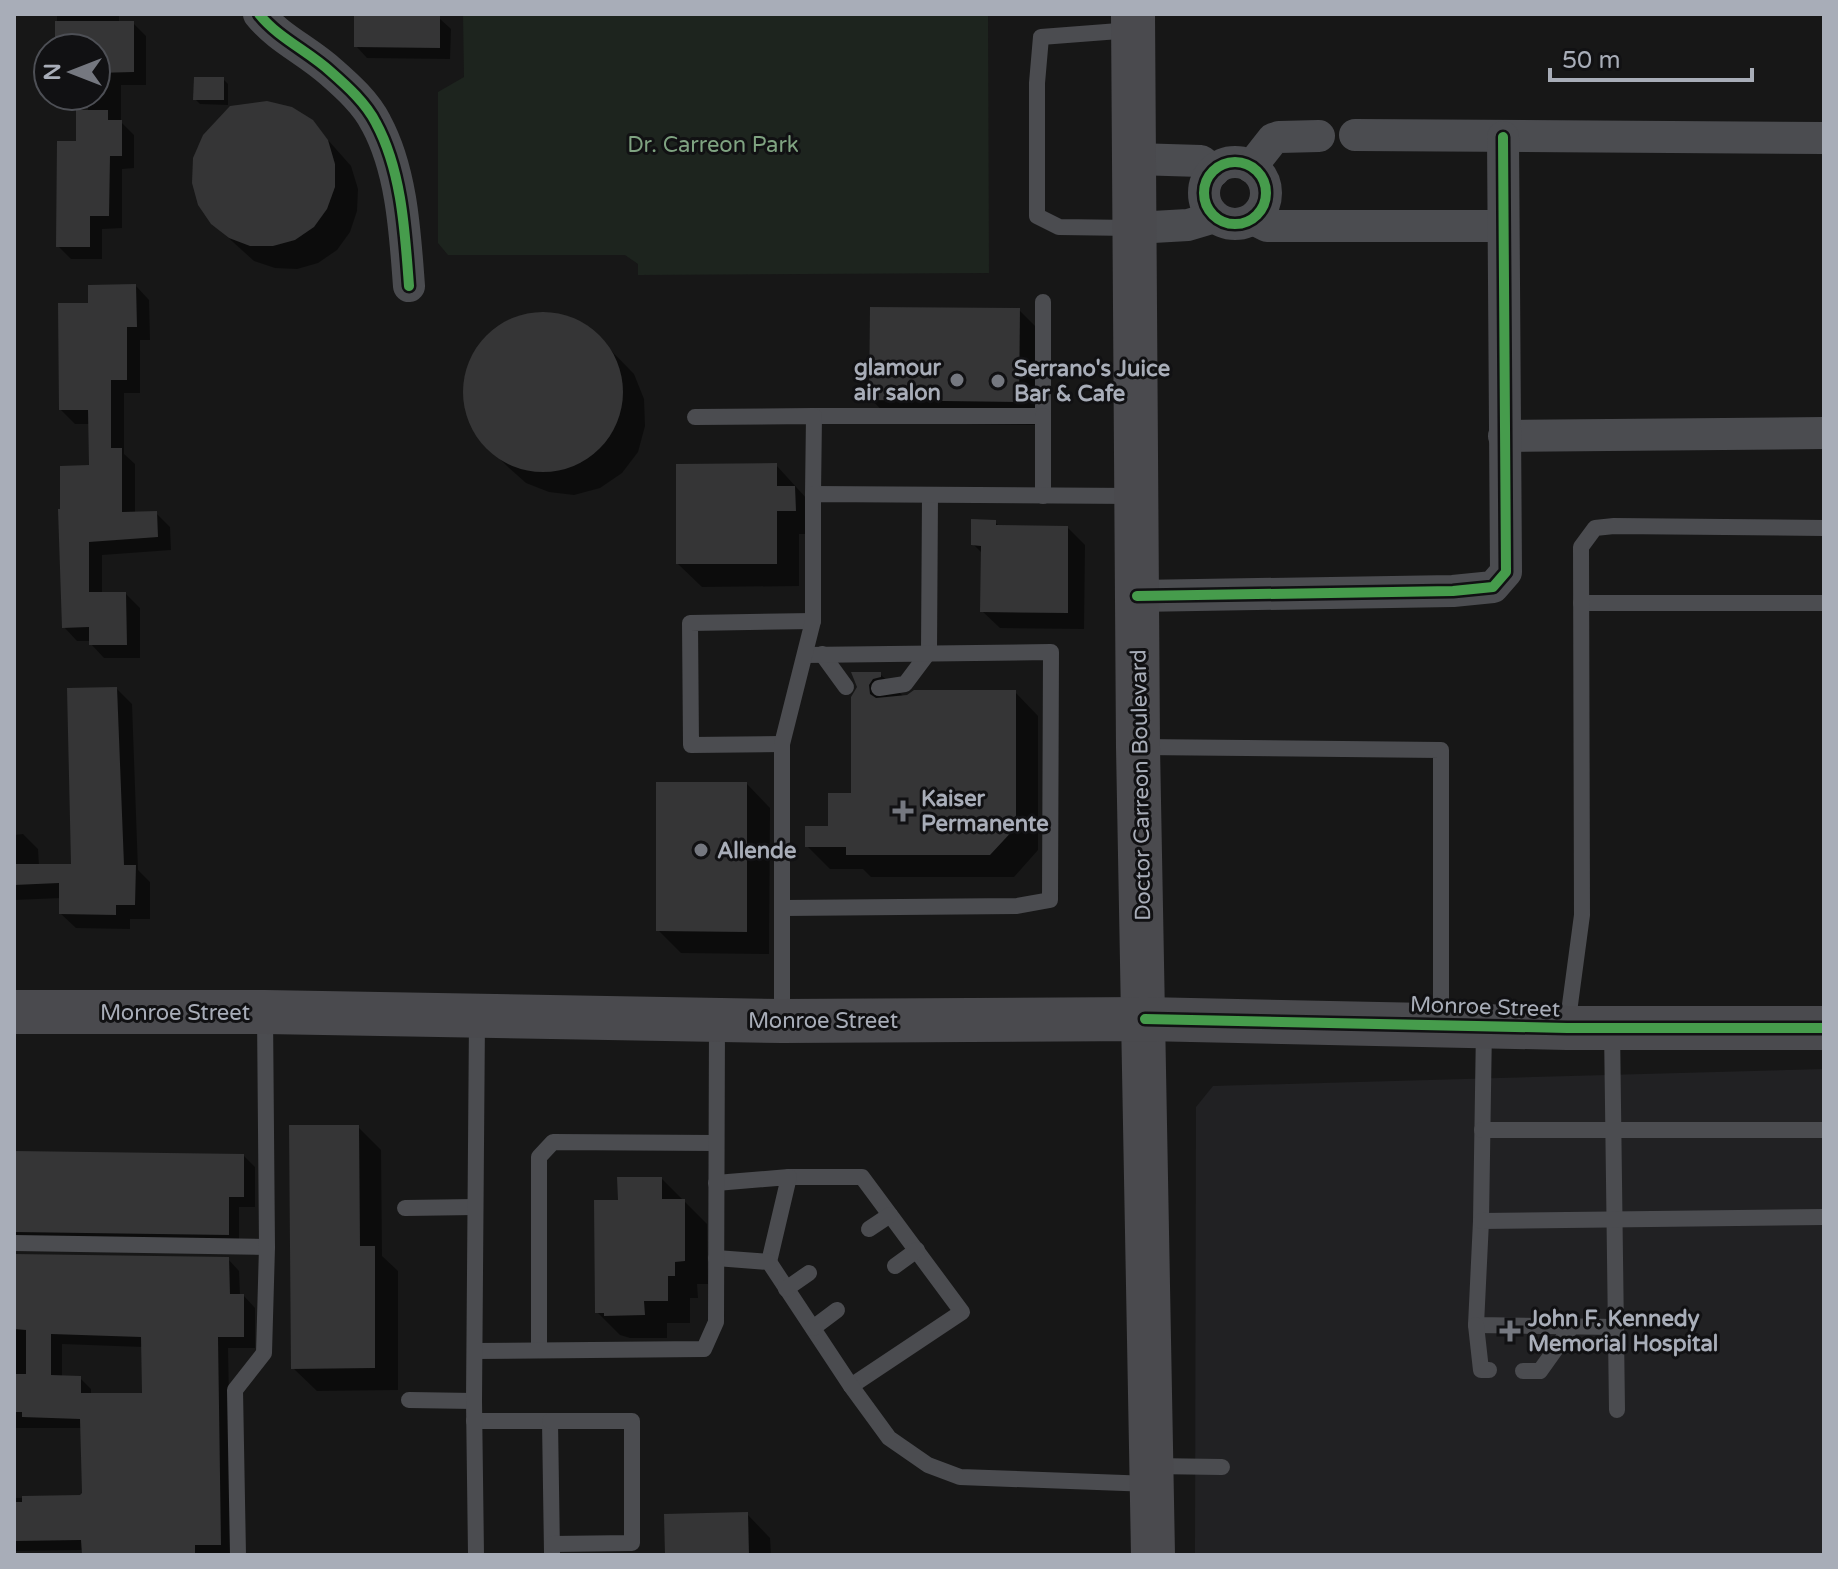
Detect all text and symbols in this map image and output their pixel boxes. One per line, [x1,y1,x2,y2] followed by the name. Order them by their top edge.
[32,32,112,112] north arrow
[1550,32,1752,82] scale bar
[1562,46,1620,75] text: 50 m
[40,63,66,81] text: N
[627,132,799,158] park label: Dr. Carreon Park
[854,355,942,406] place label: glamour air salon
[1014,356,1170,407] place label: Serrano's Juice Bar & Cafe
[948,371,966,389] marker: glamour air salon
[989,372,1007,390] marker: Serrano's Juice Bar & Cafe
[1126,649,1156,921] street label: Doctor Carreon Boulevard
[921,786,1049,837] place label: Kaiser Permanente
[892,800,914,822] marker: Kaiser Permanente
[717,838,796,864] place label: Allende
[692,841,710,859] marker: Allende
[1409,991,1560,1023] street label: Monroe Street
[100,1000,250,1026] street label: Monroe Street
[748,1008,898,1034] street label: Monroe Street
[1527,1306,1718,1357] place label: John F. Kennedy Memorial Hospital
[1499,1320,1521,1342] marker: John F. Kennedy Memorial Hospital

